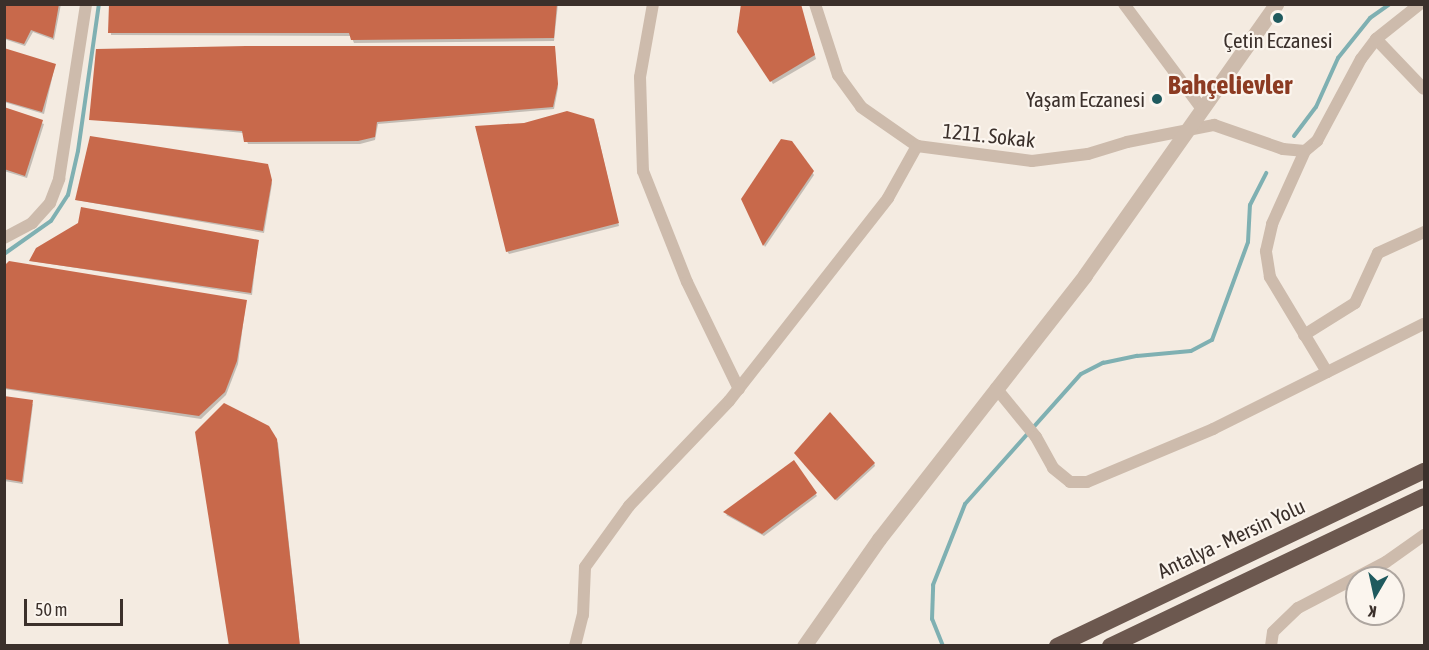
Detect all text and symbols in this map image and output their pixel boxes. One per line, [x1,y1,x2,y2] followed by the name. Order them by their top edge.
[1271,11,1285,25] marker: Çetin Eczanesi
[1224,27,1332,53] place label: Çetin Eczanesi
[1168,69,1292,101] district label: Bahçelievler
[1026,86,1145,112] place label: Yaşam Eczanesi
[1150,92,1164,106] marker: Yaşam Eczanesi
[941,118,1037,152] street label: 1211. Sokak
[1153,493,1309,583] street label: Antalya - Mersin Yolu
[1345,566,1405,626] north arrow
[27,587,126,625] scale bar
[35,599,67,620] text: 50 m
[1367,602,1378,621] text: K

